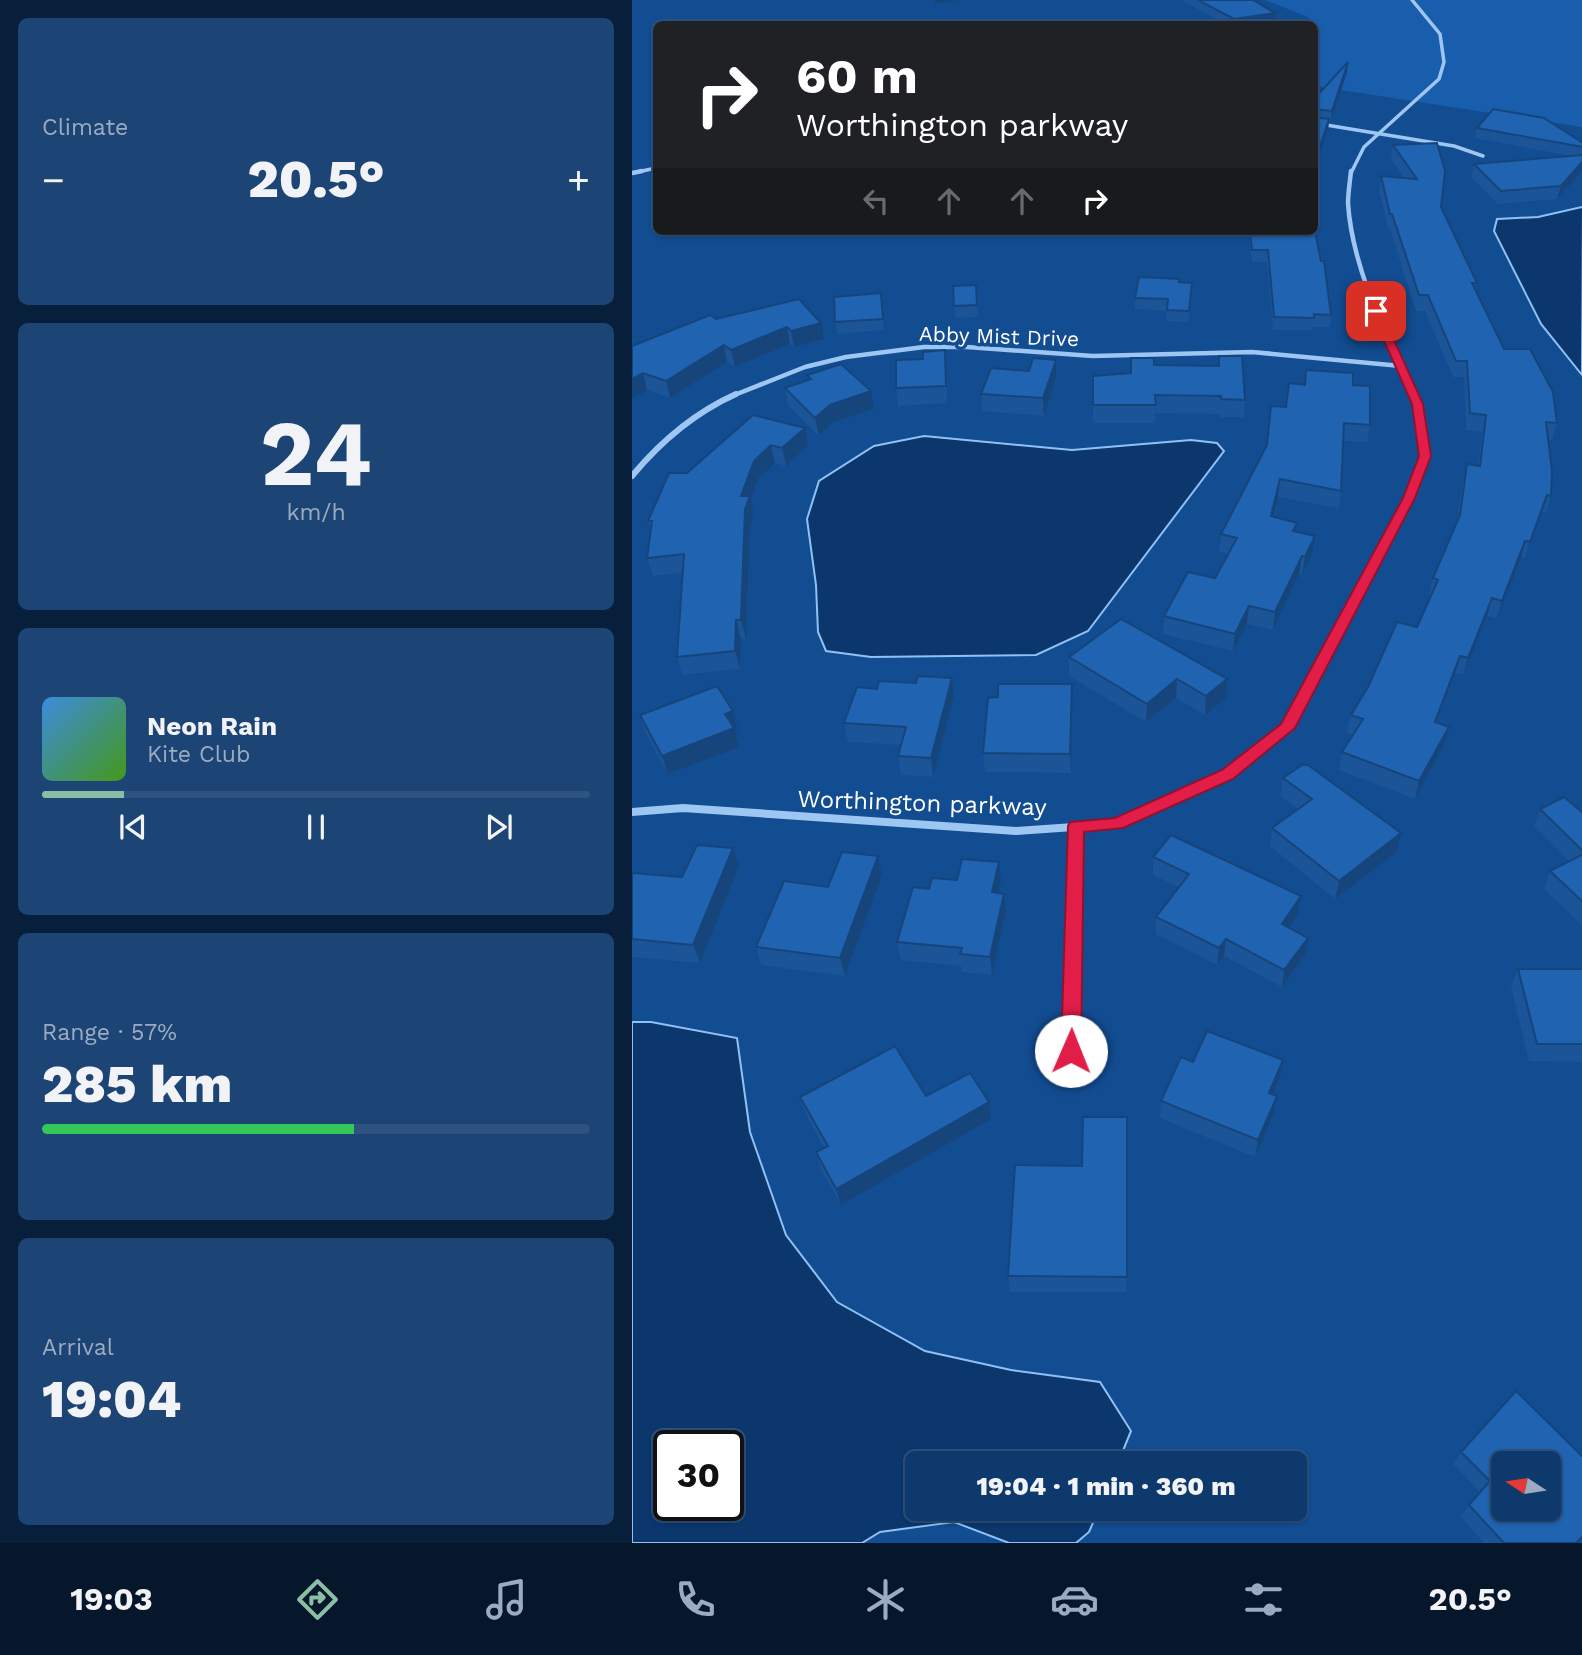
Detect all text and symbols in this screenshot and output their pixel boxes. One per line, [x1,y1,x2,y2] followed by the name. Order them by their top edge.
[796,47,918,105] text: 60 m
[681,49,772,140] icon: right
[796,106,1128,144] text: Worthington parkway
[42,114,128,141] text: Climate
[247,149,385,210] text: 20.5°
[42,158,65,202] text: −
[567,158,590,202] text: +
[857,182,895,220] icon: left
[930,182,968,220] icon: ahead
[1003,182,1041,220] icon: ahead
[1076,182,1114,220] icon: right
[1346,281,1406,341] pin
[1357,292,1395,330] icon: arrive
[919,321,1079,351] street label: Abby Mist Drive
[260,400,372,507] text: 24
[286,499,346,526] text: km/h
[147,711,277,741] text: Neon Rain
[147,741,250,768] text: Kite Club
[797,785,1048,821] street label: Worthington parkway
[114,808,152,846] icon: previous
[297,808,335,846] icon: pause
[480,808,518,846] icon: next
[1034,1014,1108,1088] position arrow
[42,1019,177,1046] text: Range · 57%
[42,1054,232,1115] text: 285 km
[42,1334,114,1361] text: Arrival
[42,1369,181,1430] text: 19:04
[653,1430,744,1521] speed limit sign: 30
[1491,1451,1561,1521] north arrow
[1491,1451,1561,1521] map controls
[976,1471,1236,1501] text: 19:04 · 1 min · 360 m
[293,1575,342,1624] icon: directions
[482,1575,531,1624] icon: music
[671,1575,720,1624] icon: phone
[861,1575,910,1624] icon: climate
[1050,1575,1099,1624] icon: car
[1239,1575,1288,1624] icon: filters
[70,1580,153,1618] text: 19:03
[1429,1580,1512,1618] text: 20.5°

